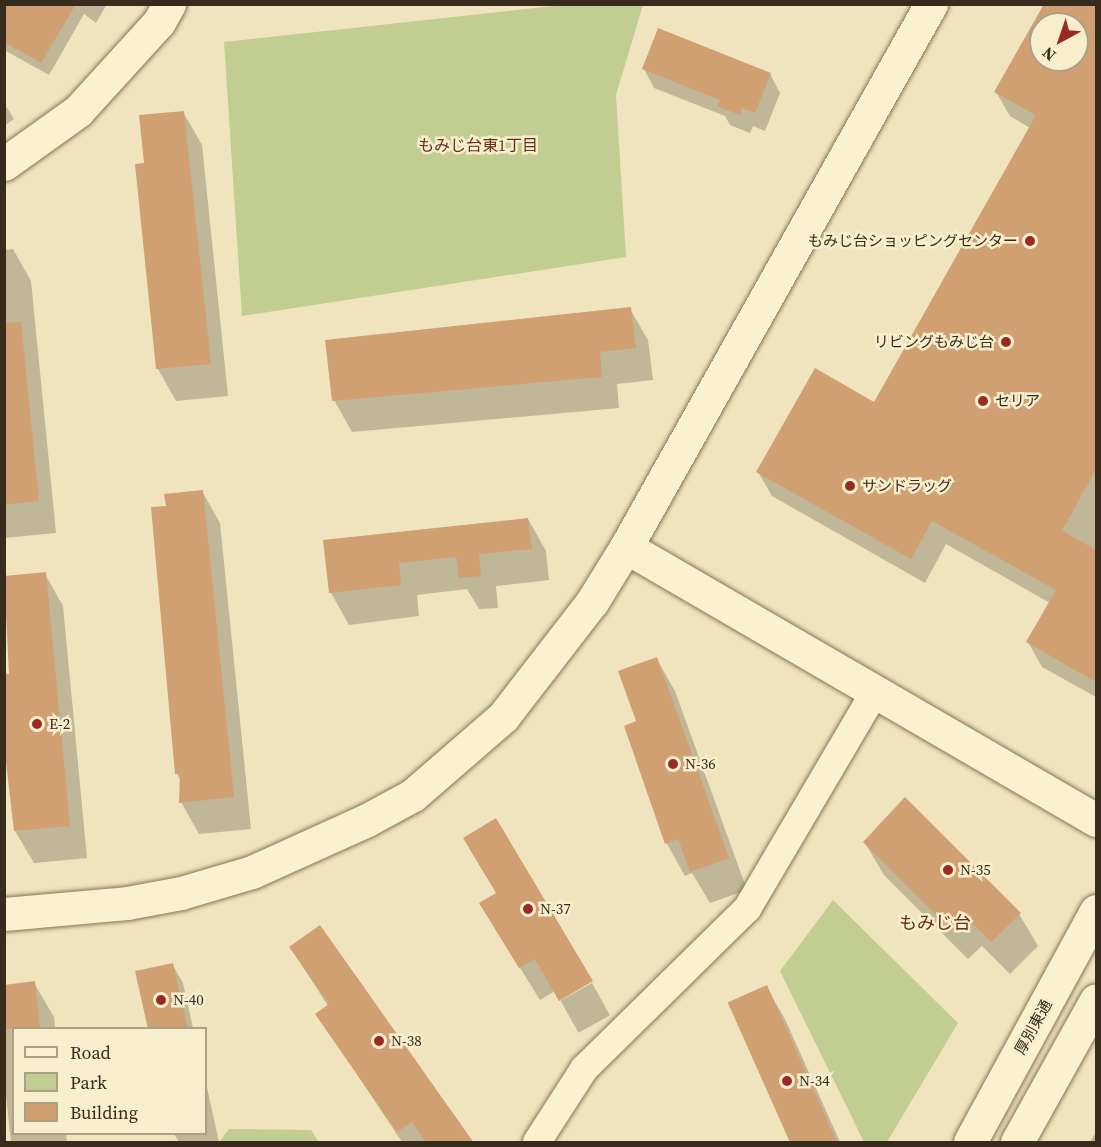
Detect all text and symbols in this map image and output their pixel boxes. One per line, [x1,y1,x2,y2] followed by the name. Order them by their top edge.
[1029,12,1089,72] north arrow
[1037,42,1060,66] text: N
[418,135,538,155] district label: もみじ台東1丁目
[808,232,1018,250] place label: もみじ台ショッピングセンター
[1023,234,1037,248] marker: もみじ台ショッピングセンター
[874,333,994,351] place label: リビングもみじ台
[999,335,1013,349] marker: リビングもみじ台
[995,392,1040,410] place label: セリア
[976,394,990,408] marker: セリア
[862,477,952,495] place label: サンドラッグ
[843,479,857,493] marker: サンドラッグ
[49,715,70,733] place label: E-2
[30,717,44,731] marker: E-2
[685,755,716,773] place label: N-36
[666,757,680,771] marker: N-36
[960,861,991,879] place label: N-35
[941,863,955,877] marker: N-35
[540,900,571,918] place label: N-37
[521,902,535,916] marker: N-37
[899,912,971,934] district label: もみじ台
[173,991,204,1009] place label: N-40
[154,993,168,1007] marker: N-40
[1011,996,1055,1058] street label: 厚別東通
[12,1027,207,1135] legend
[391,1032,422,1050] place label: N-38
[372,1034,386,1048] marker: N-38
[70,1040,111,1065] text: Road
[70,1070,107,1095] text: Park
[799,1072,830,1090] place label: N-34
[780,1074,794,1088] marker: N-34
[70,1100,138,1125] text: Building

